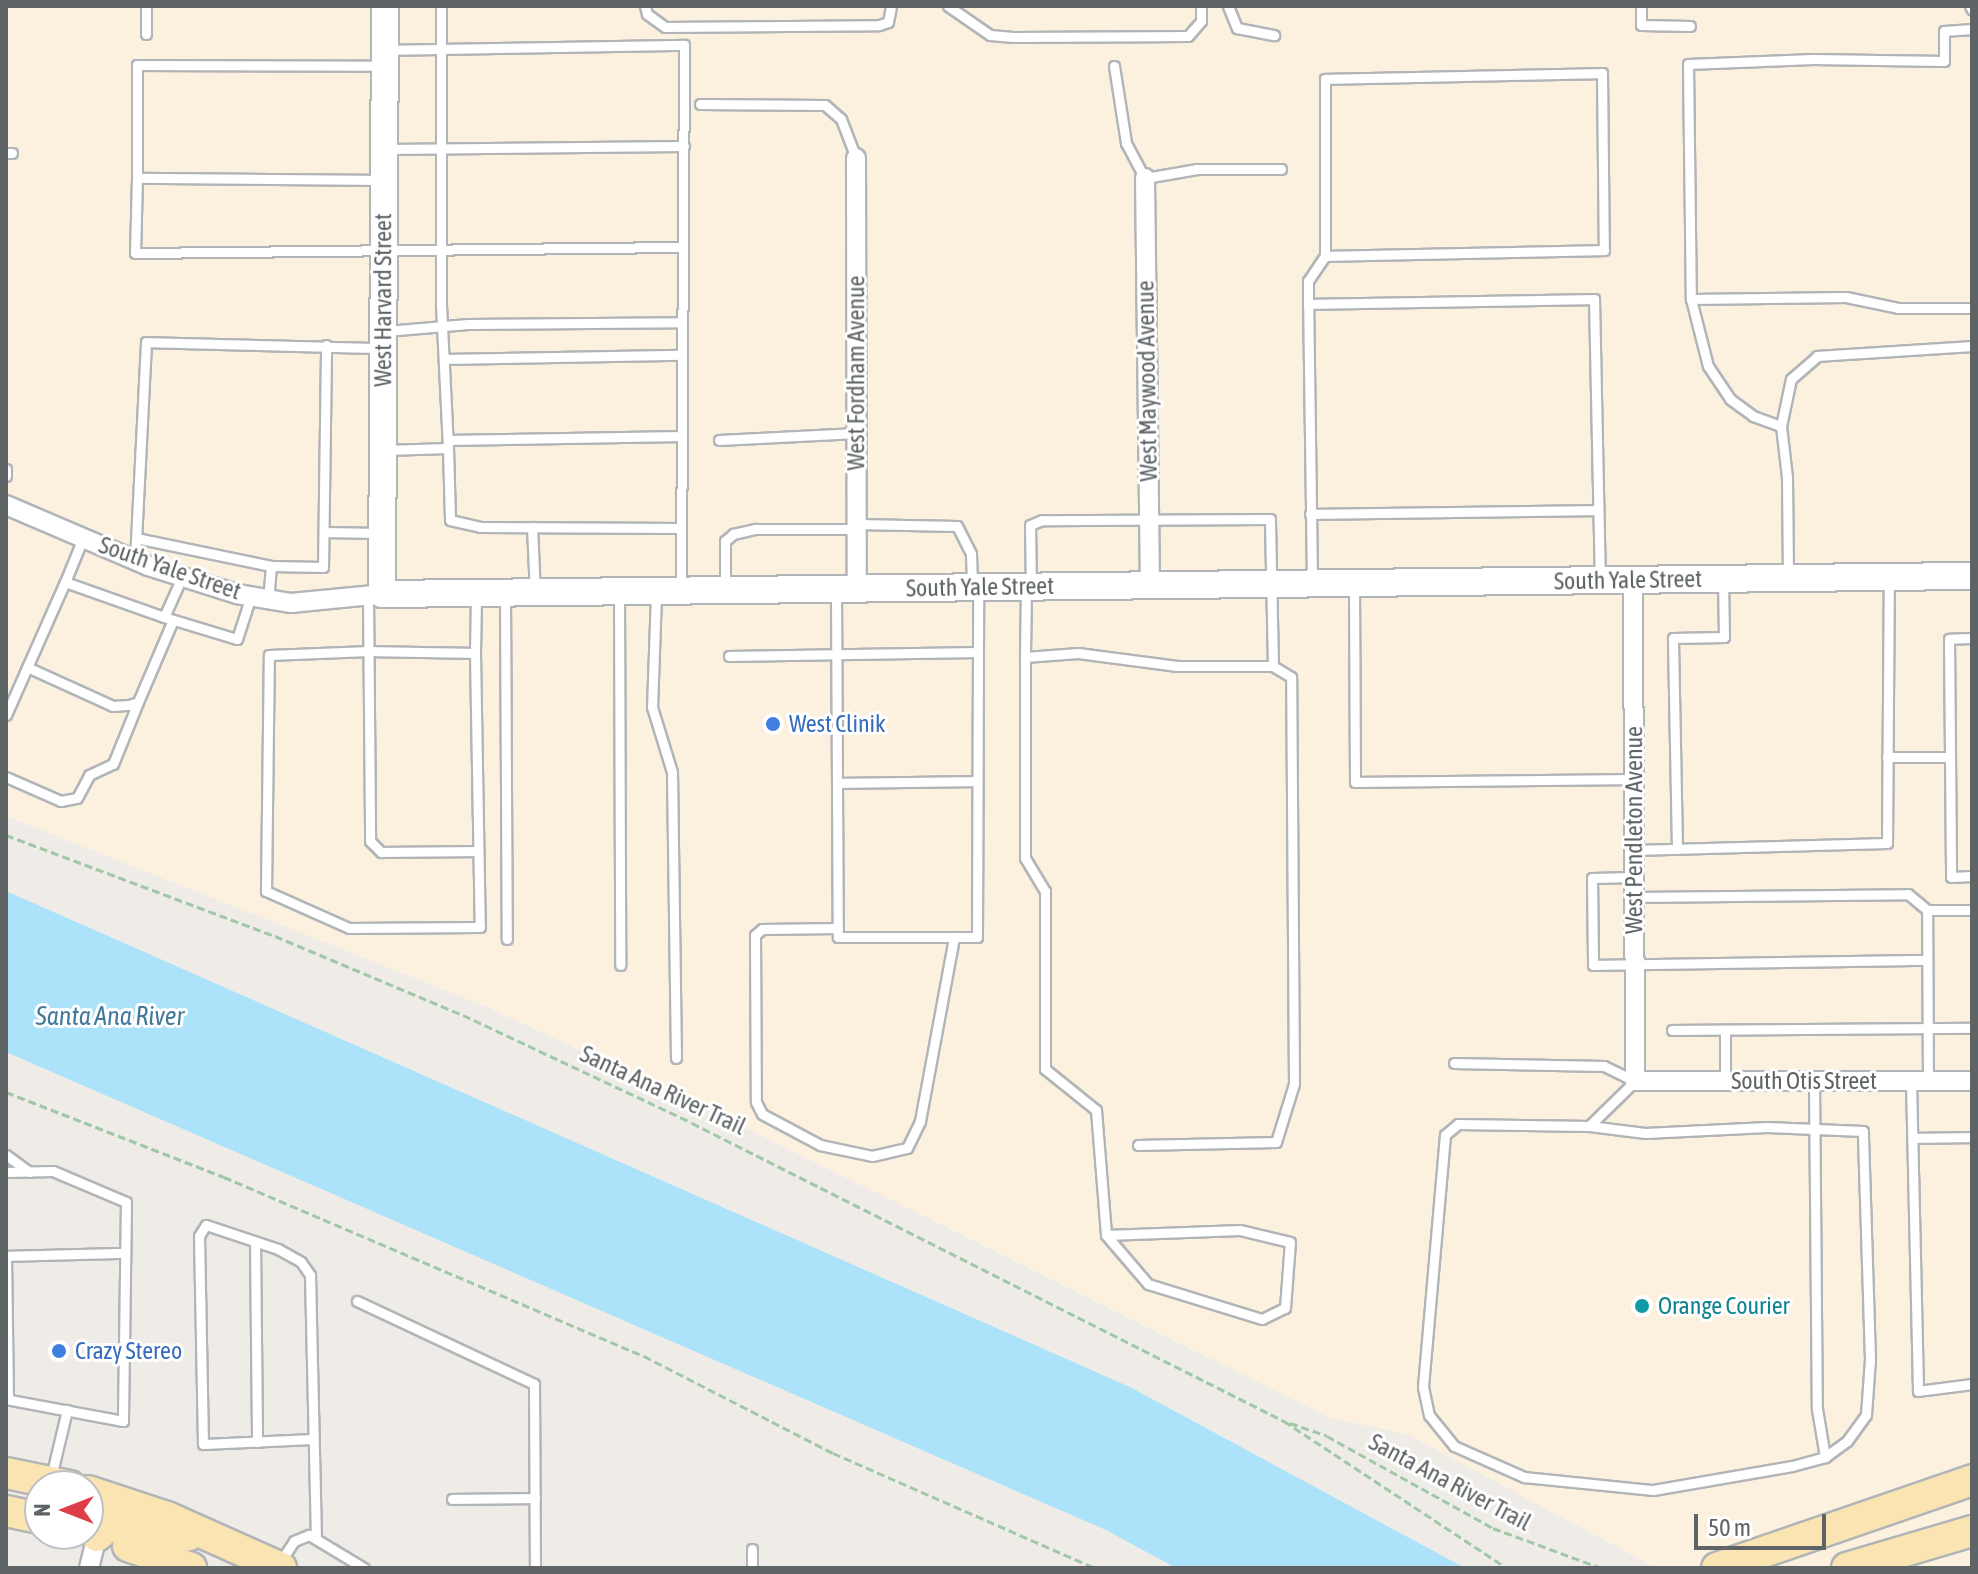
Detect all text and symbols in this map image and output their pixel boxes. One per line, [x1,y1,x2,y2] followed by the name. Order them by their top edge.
[369,213,397,387] street label: West Harvard Street
[842,276,870,470] street label: West Fordham Avenue
[1131,280,1163,482] street label: West Maywood Avenue
[95,530,245,606] street label: South Yale Street
[1554,564,1702,596] street label: South Yale Street
[906,571,1054,603] street label: South Yale Street
[789,710,886,738] place label: West Clinik
[764,715,782,733] marker: West Clinik
[1620,726,1648,934] street label: West Pendleton Avenue
[36,1001,184,1033] water label: Santa Ana River
[576,1039,750,1141] street label: Santa Ana River Trail
[1731,1067,1877,1095] street label: South Otis Street
[1658,1292,1790,1320] place label: Orange Courier
[1633,1297,1651,1315] marker: Orange Courier
[75,1337,182,1365] place label: Crazy Stereo
[50,1342,68,1360] marker: Crazy Stereo
[1364,1427,1536,1537] street label: Santa Ana River Trail
[24,1470,104,1550] north arrow
[1698,1498,1830,1548] scale bar
[29,1504,55,1517] text: N
[1708,1514,1751,1541] text: 50 m

